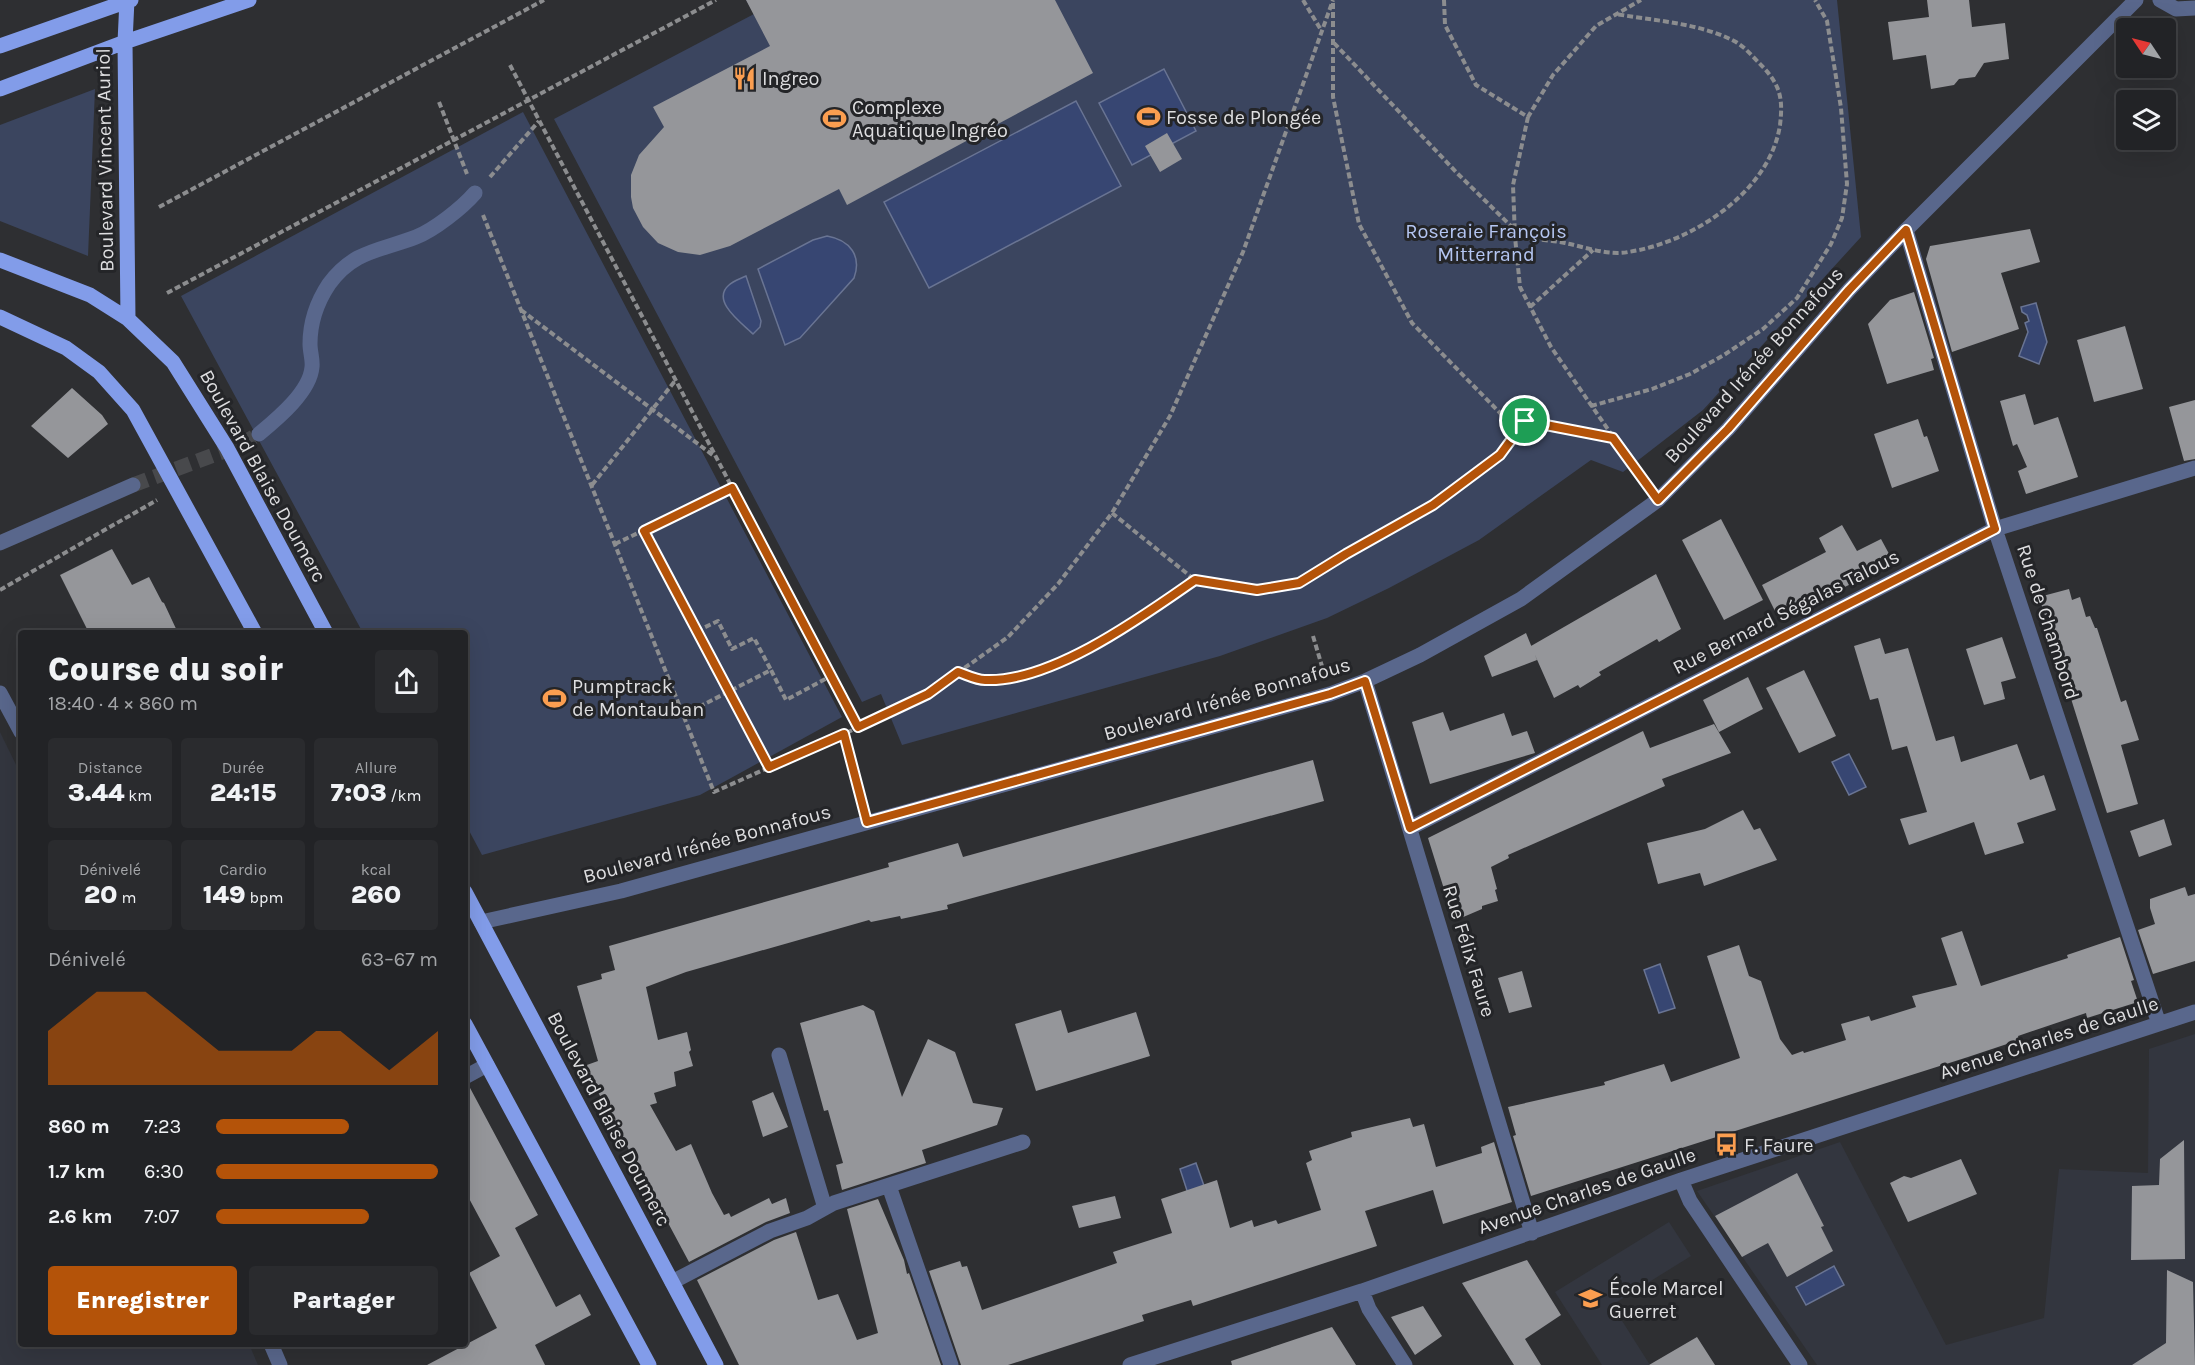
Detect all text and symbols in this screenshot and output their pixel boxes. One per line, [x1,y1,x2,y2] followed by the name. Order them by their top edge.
[2116,18,2176,78] north arrow
[2116,18,2176,150] map controls
[92,48,118,272] street label: Boulevard Vincent Auriol
[731,65,757,91] restaurant icon: Ingreo
[762,67,819,90] place label: Ingreo
[2116,90,2176,150] button: layers
[852,96,1008,142] place label: Complexe Aquatique Ingréo
[1135,104,1161,130] sports icon: Fosse de Plongée
[821,106,847,132] sports icon: Complexe Aquatique Ingréo
[1166,106,1321,129] place label: Fosse de Plongée
[1405,220,1567,266] park label: Roseraie François Mitterrand
[1660,262,1848,468] street label: Boulevard Irénée Bonnafous
[195,366,331,586] street label: Boulevard Blaise Doumerc
[1499,395,1550,446] pin
[1508,404,1541,437] icon: arrive
[2012,541,2084,703] street label: Rue de Chambord
[1669,545,1903,679] street label: Rue Bernard Ségalas Talous
[48,650,283,688] text: Course du soir
[375,650,438,713] button: share
[1101,653,1353,745] street label: Boulevard Irénée Bonnafous
[572,675,704,721] place label: Pumptrack de Montauban
[541,685,567,711] sports icon: Pumptrack de Montauban
[48,692,198,715] text: 18:40 · 4 × 860 m
[78,758,142,777] text: Distance
[222,758,264,777] text: Durée
[355,758,397,777] text: Allure
[68,777,124,808] text: 3.44
[210,777,276,808] text: 24:15
[330,777,387,808] text: 7:03
[124,786,152,805] text: km
[387,786,422,805] text: /km
[581,800,833,888] street label: Boulevard Irénée Bonnafous
[79,860,141,879] text: Dénivelé
[219,860,267,879] text: Cardio
[361,860,391,879] text: kcal
[84,879,118,910] text: 20
[203,879,246,910] text: 149
[351,879,401,910] text: 260
[1438,882,1500,1020] street label: Rue Félix Faure
[118,888,136,907] text: m
[246,888,283,907] text: bpm
[48,948,126,971] text: Dénivelé
[361,948,438,971] text: 63–67 m
[1937,992,2161,1084] street label: Avenue Charles de Gaulle
[543,1008,675,1230] street label: Boulevard Blaise Doumerc
[48,1115,110,1138] text: 860 m
[144,1115,181,1138] text: 7:23
[1713,1132,1739,1158] bus stop icon: F. Faure
[1744,1134,1813,1157] place label: F. Faure
[1475,1143,1699,1239] street label: Avenue Charles de Gaulle
[48,1160,105,1183] text: 1.7 km
[144,1160,184,1183] text: 6:30
[48,1205,112,1228] text: 2.6 km
[144,1205,179,1228] text: 7:07
[48,1266,237,1335] button: Enregistrer
[249,1266,438,1335] button: Partager
[1609,1276,1723,1323] place label: École Marcel Guerret
[1578,1286,1604,1312] school or university icon: École Marcel Guerret

